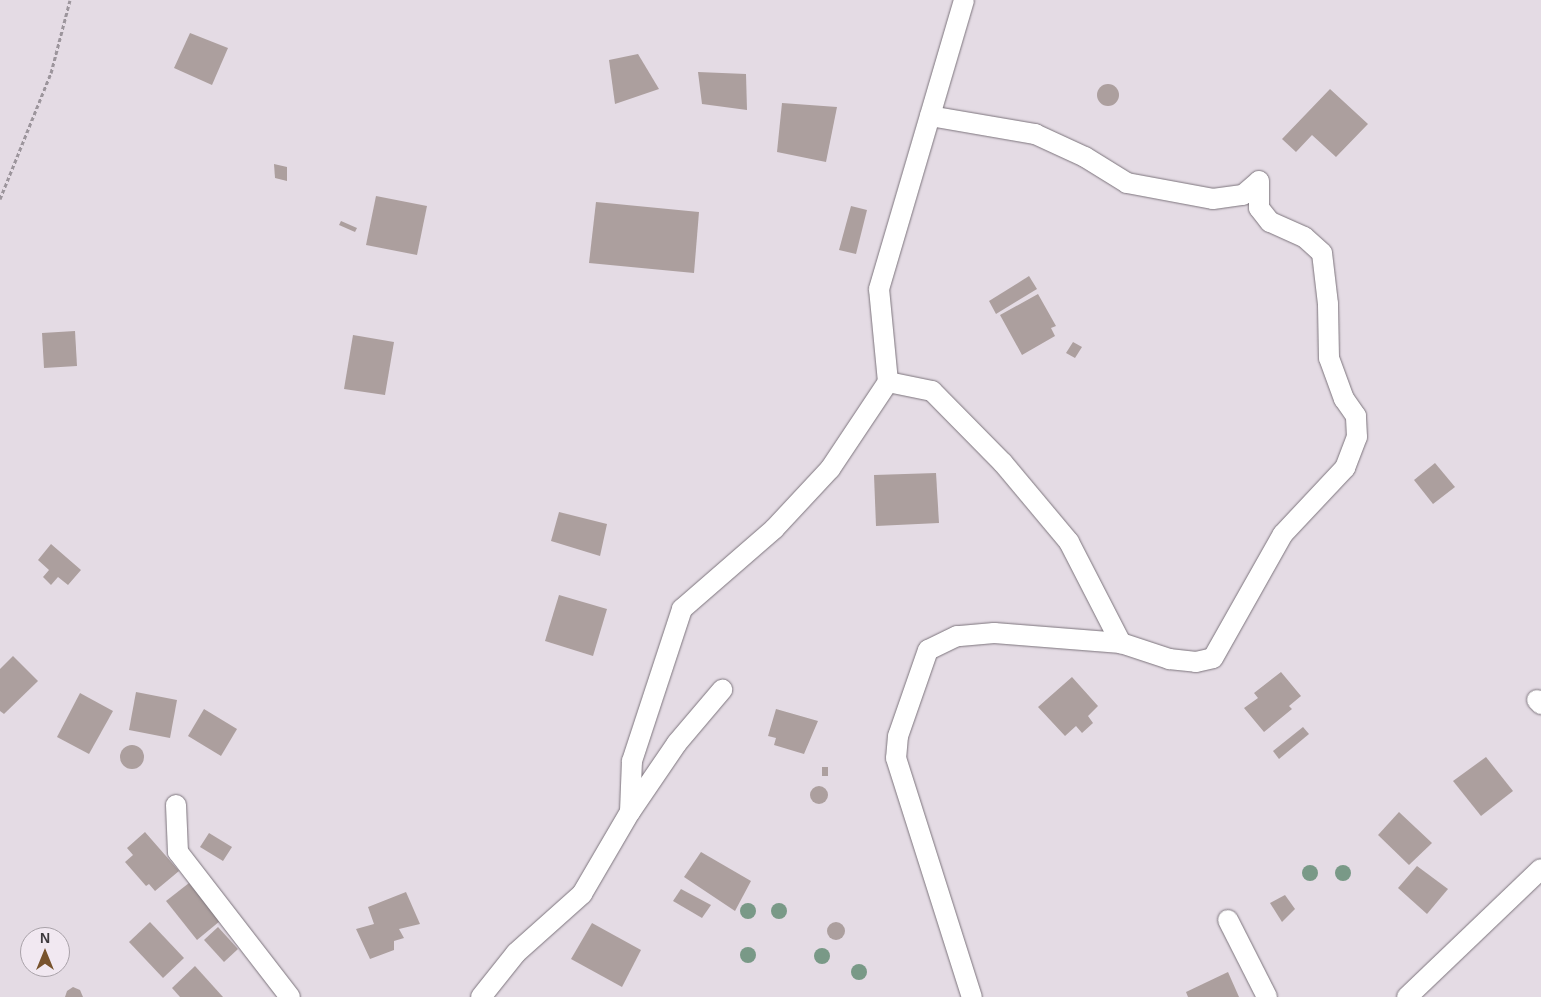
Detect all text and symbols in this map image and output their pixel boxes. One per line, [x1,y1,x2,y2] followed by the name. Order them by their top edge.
[20,927,70,977] north arrow
[40,930,50,946] text: N

